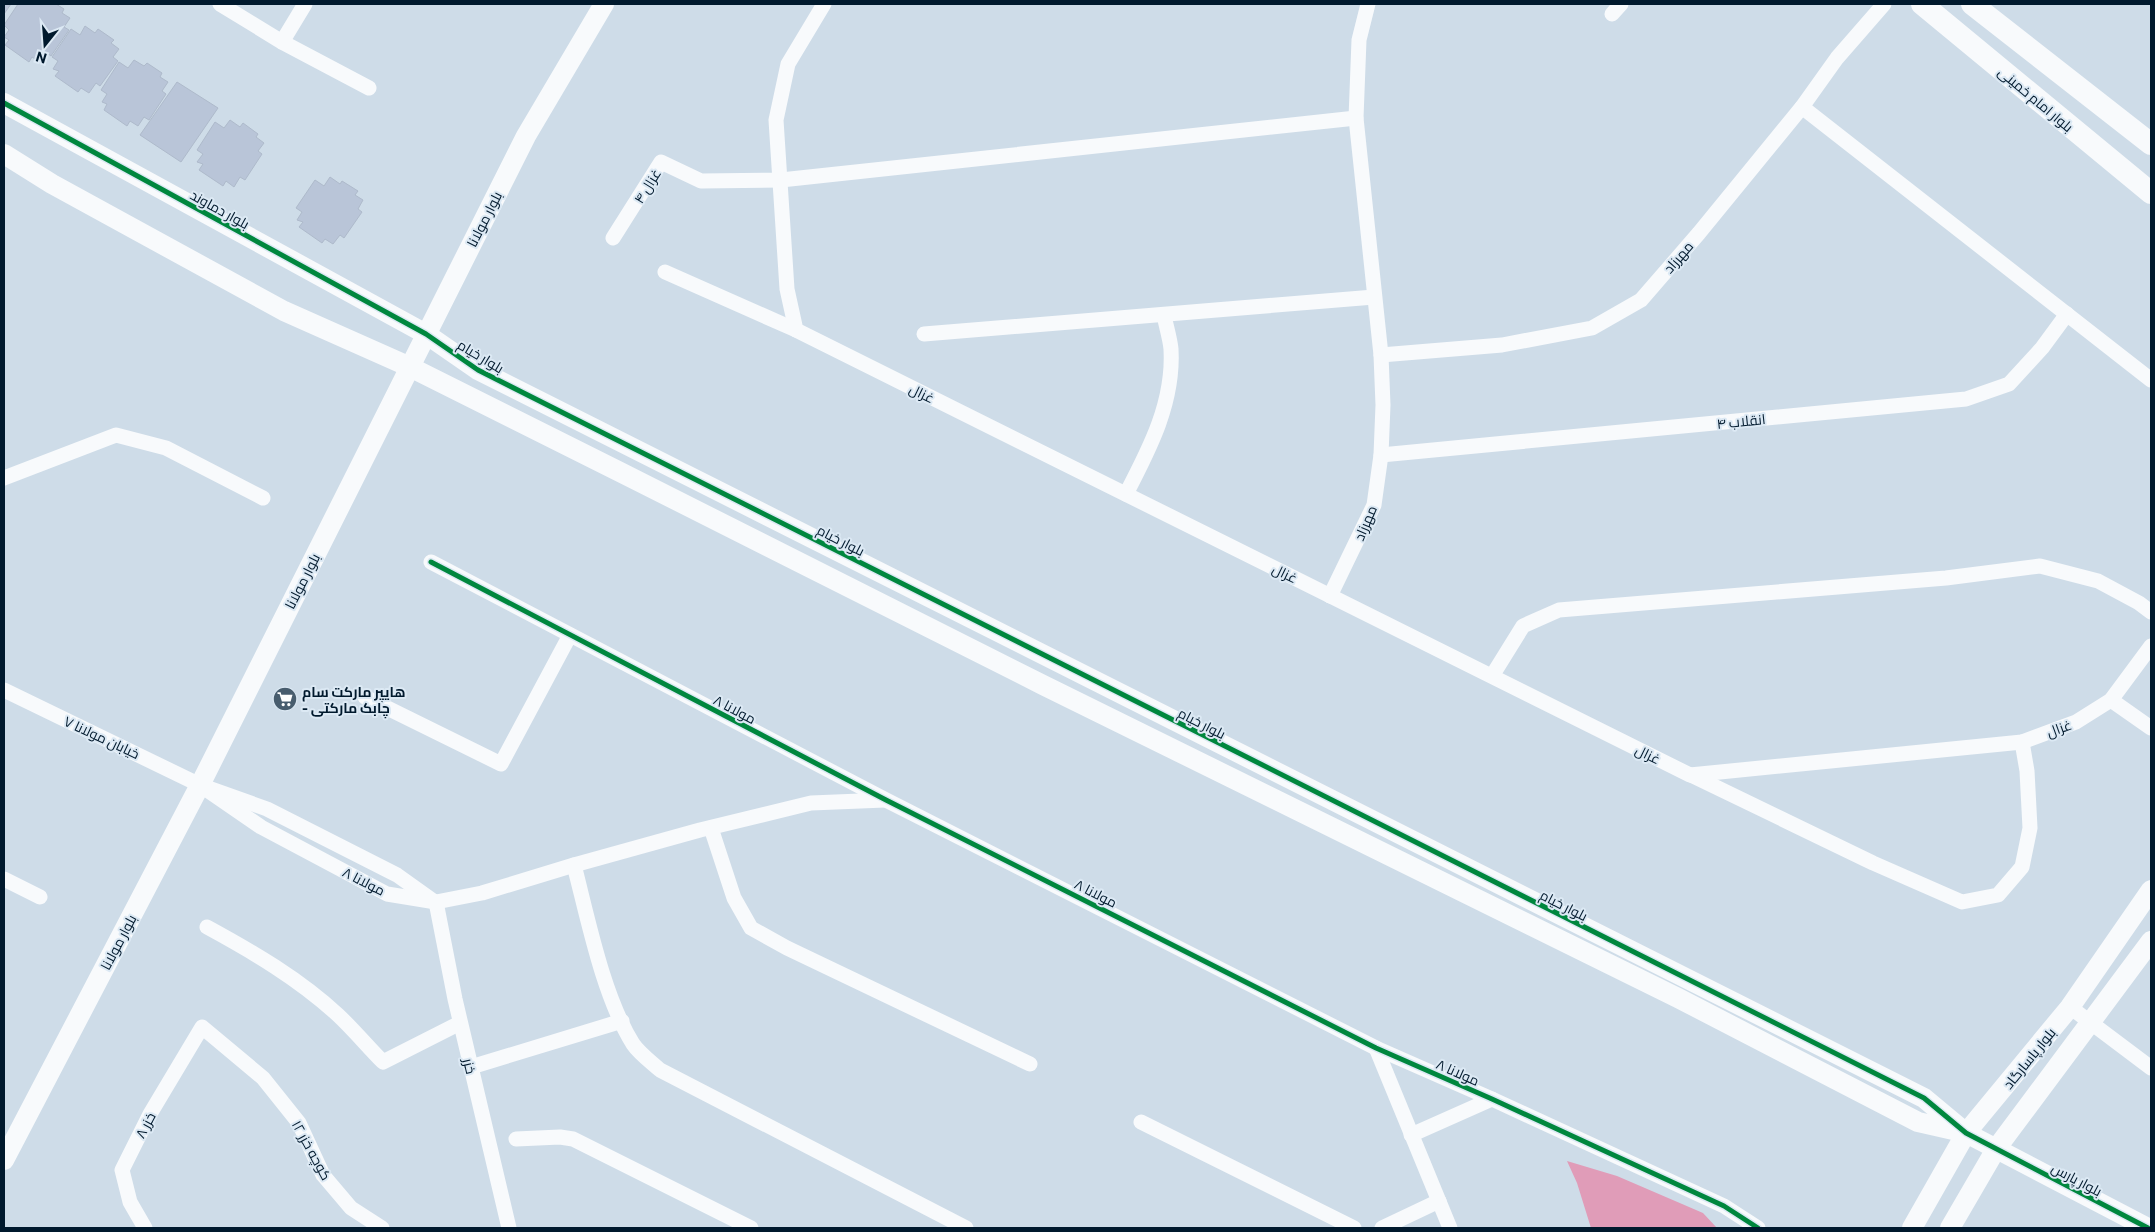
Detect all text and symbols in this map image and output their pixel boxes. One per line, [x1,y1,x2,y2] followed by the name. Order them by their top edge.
[20,20,70,70] north arrow
[34,48,49,68] text: N
[1994,63,2077,137] street label: بلوار امام خمینی
[630,166,665,207] street label: غزال ۴
[187,186,253,232] street label: بلوار دماوند
[463,188,505,250] street label: بلوار مولانا
[1660,238,1696,276] street label: مهرزاد
[454,336,507,378] street label: بلوار خیام
[906,380,937,407] street label: غزال
[1716,410,1766,432] street label: انقلاب ۴
[1350,503,1380,543] street label: مهرزاد
[813,521,868,561] street label: بلوار خیام
[281,550,323,612] street label: بلوار مولانا
[1269,560,1300,587] street label: غزال
[302,683,405,719] place label: هایپر مارکت سام - چابک مارکتی
[272,686,298,712] supermarket icon: هایپر مارکت سام - چابک مارکتی
[711,691,759,727] street label: مولانا ۸
[1174,704,1229,744] street label: بلوار خیام
[62,712,142,762] street label: خیابان مولانا ۷
[2044,716,2074,741] street label: غزال
[1632,741,1663,768] street label: غزال
[340,863,388,899] street label: مولانا ۸
[1072,875,1120,911] street label: مولانا ۸
[1536,886,1591,926] street label: بلوار خیام
[96,911,140,973] street label: بلوار مولانا
[1999,1024,2060,1093] street label: بلوار پاسارگاد
[460,1055,480,1076] street label: خزر
[1434,1055,1482,1089] street label: مولانا ۸
[131,1109,159,1141] street label: خزر ۸
[287,1117,335,1184] street label: کوچه خزر ۱۲
[2048,1159,2105,1201] street label: بلوار پارس

